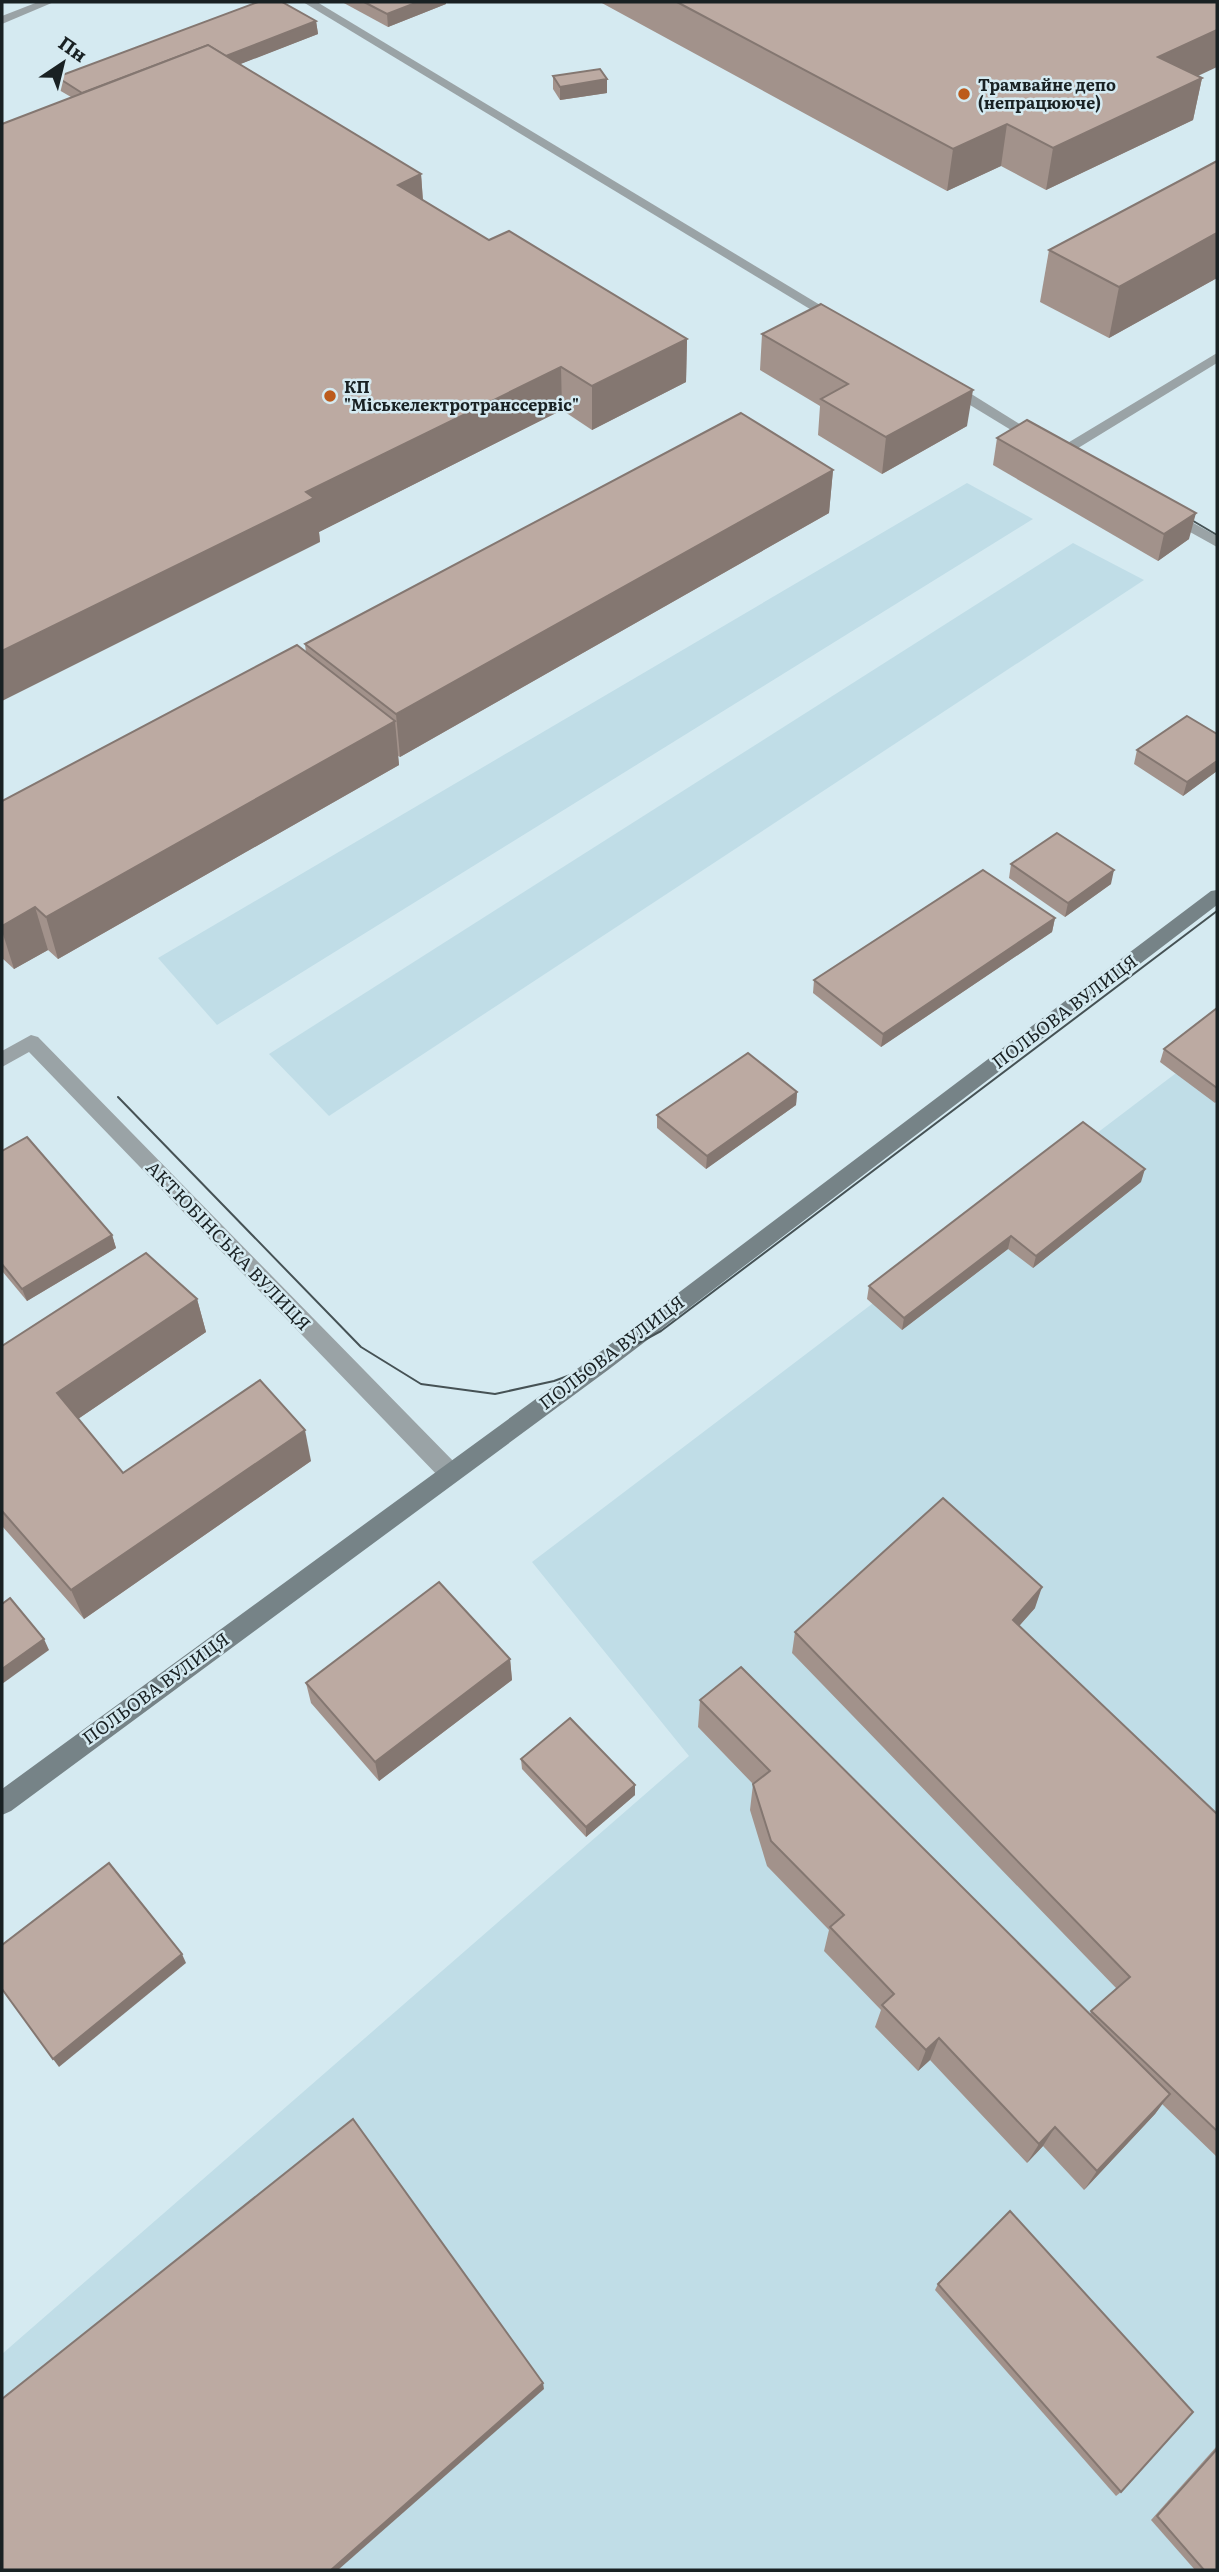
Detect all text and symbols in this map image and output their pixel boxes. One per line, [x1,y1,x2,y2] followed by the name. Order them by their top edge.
[28,28,98,98] north arrow
[53,28,93,68] text: Пн
[978,72,1116,114] place label: Трамвайне депо (непрацююче)
[956,86,972,102] marker: Трамвайне депо (непрацююче)
[344,374,579,416] place label: КП "Міськелектротранссервіс"
[322,388,338,404] marker: КП "Міськелектротранссервіс"
[986,947,1143,1075] street label: ПОЛЬОВА ВУЛИЦЯ
[140,1154,318,1336] street label: АКТЮБІНСЬКА ВУЛИЦЯ
[533,1288,690,1416] street label: ПОЛЬОВА ВУЛИЦЯ
[76,1625,234,1750] street label: ПОЛЬОВА ВУЛИЦЯ

